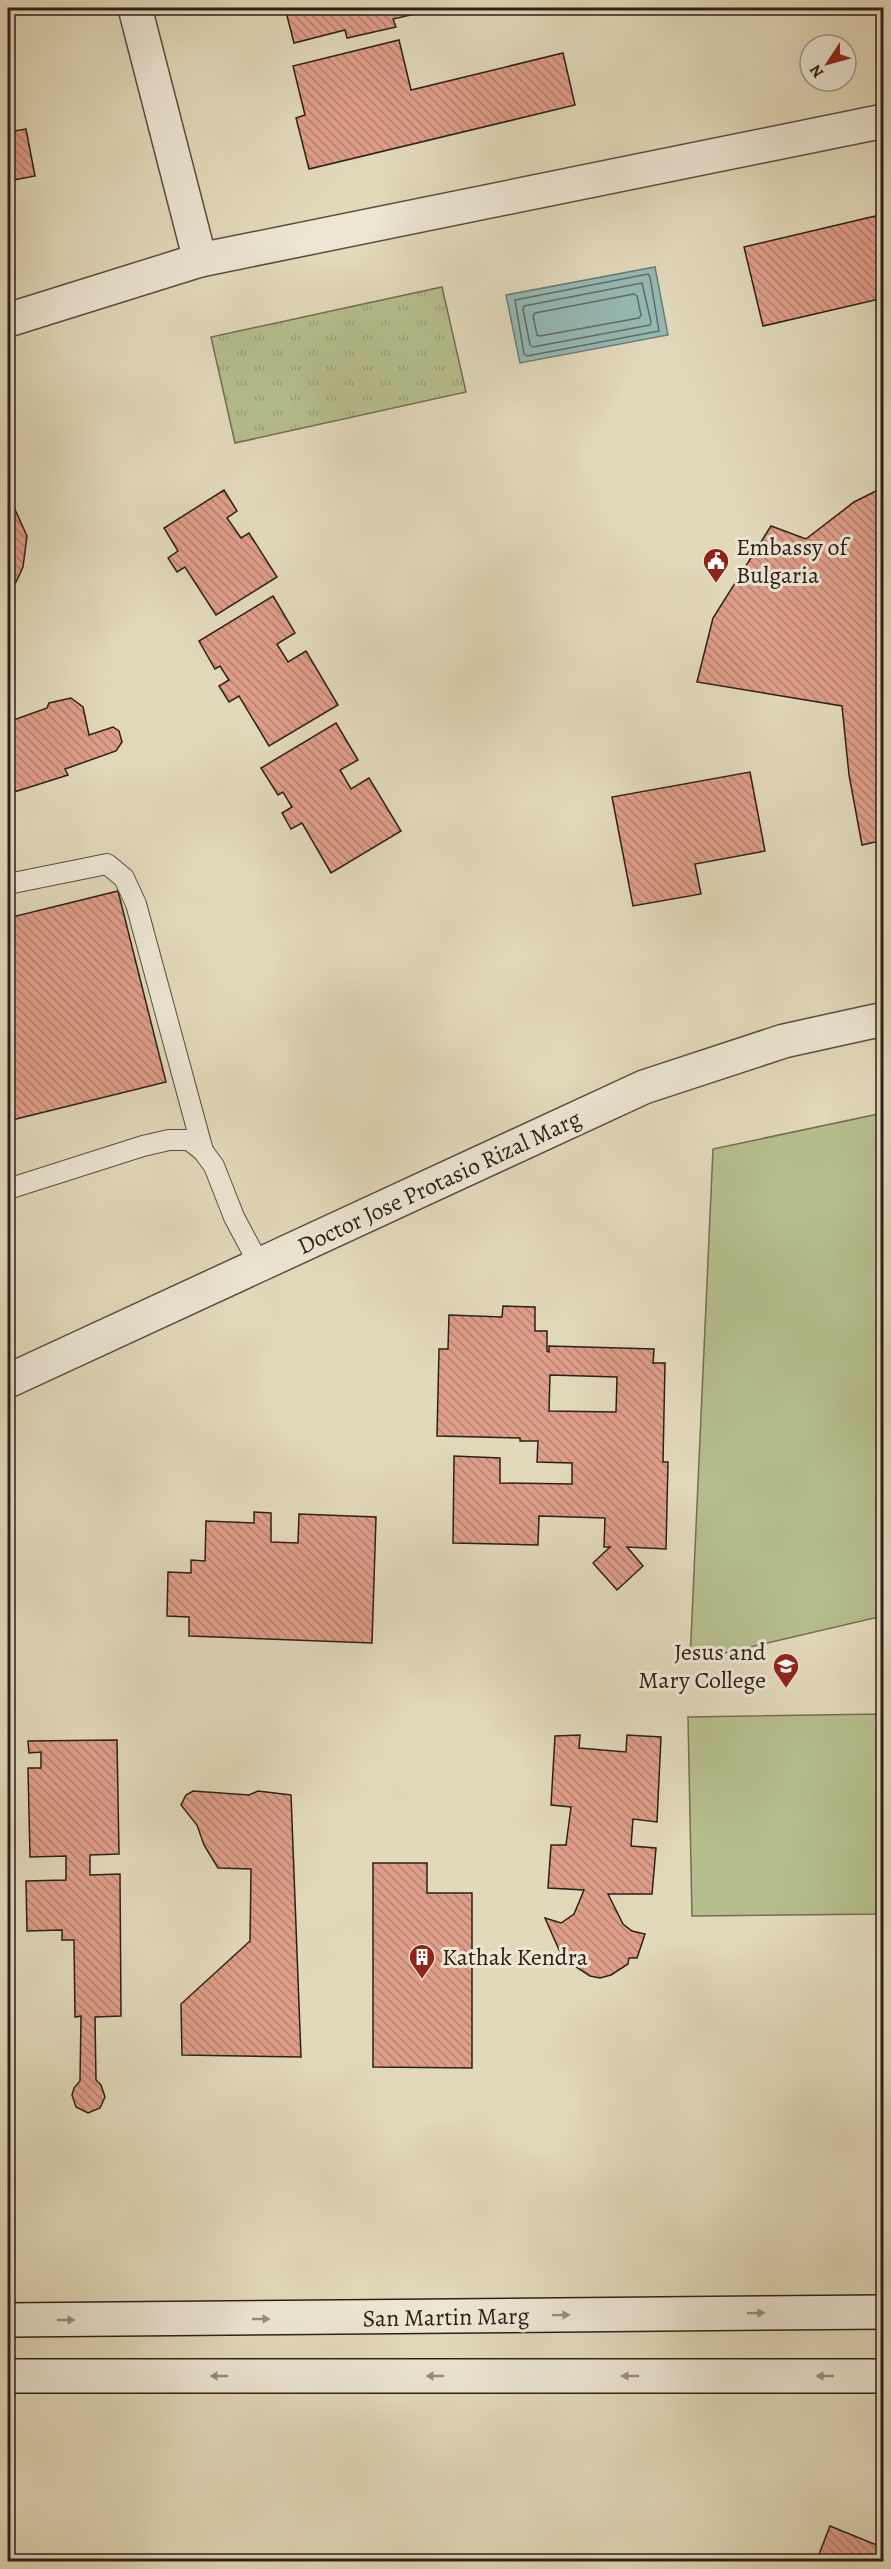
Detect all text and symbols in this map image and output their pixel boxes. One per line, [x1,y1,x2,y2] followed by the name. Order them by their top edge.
[798,33,858,93] north arrow
[804,60,829,82] text: N
[736,531,851,591] place label: Embassy of Bulgaria
[701,546,731,584] public building icon: Embassy of Bulgaria
[292,1102,586,1262] street label: Doctor Jose Protasio Rizal Marg
[638,1636,766,1696] place label: Jesus and Mary College
[771,1651,801,1689] school or university icon: Jesus and Mary College
[442,1941,589,1973] place label: Kathak Kendra
[407,1942,437,1980] building icon: Kathak Kendra
[362,2300,530,2334] street label: San Martin Marg
[746,2308,765,2318] one-way arrow
[551,2311,570,2320] one-way arrow
[251,2314,270,2324] one-way arrow
[56,2315,75,2325] one-way arrow
[210,2371,229,2381] one-way arrow
[426,2371,445,2381] one-way arrow
[621,2371,640,2381] one-way arrow
[816,2371,835,2381] one-way arrow

